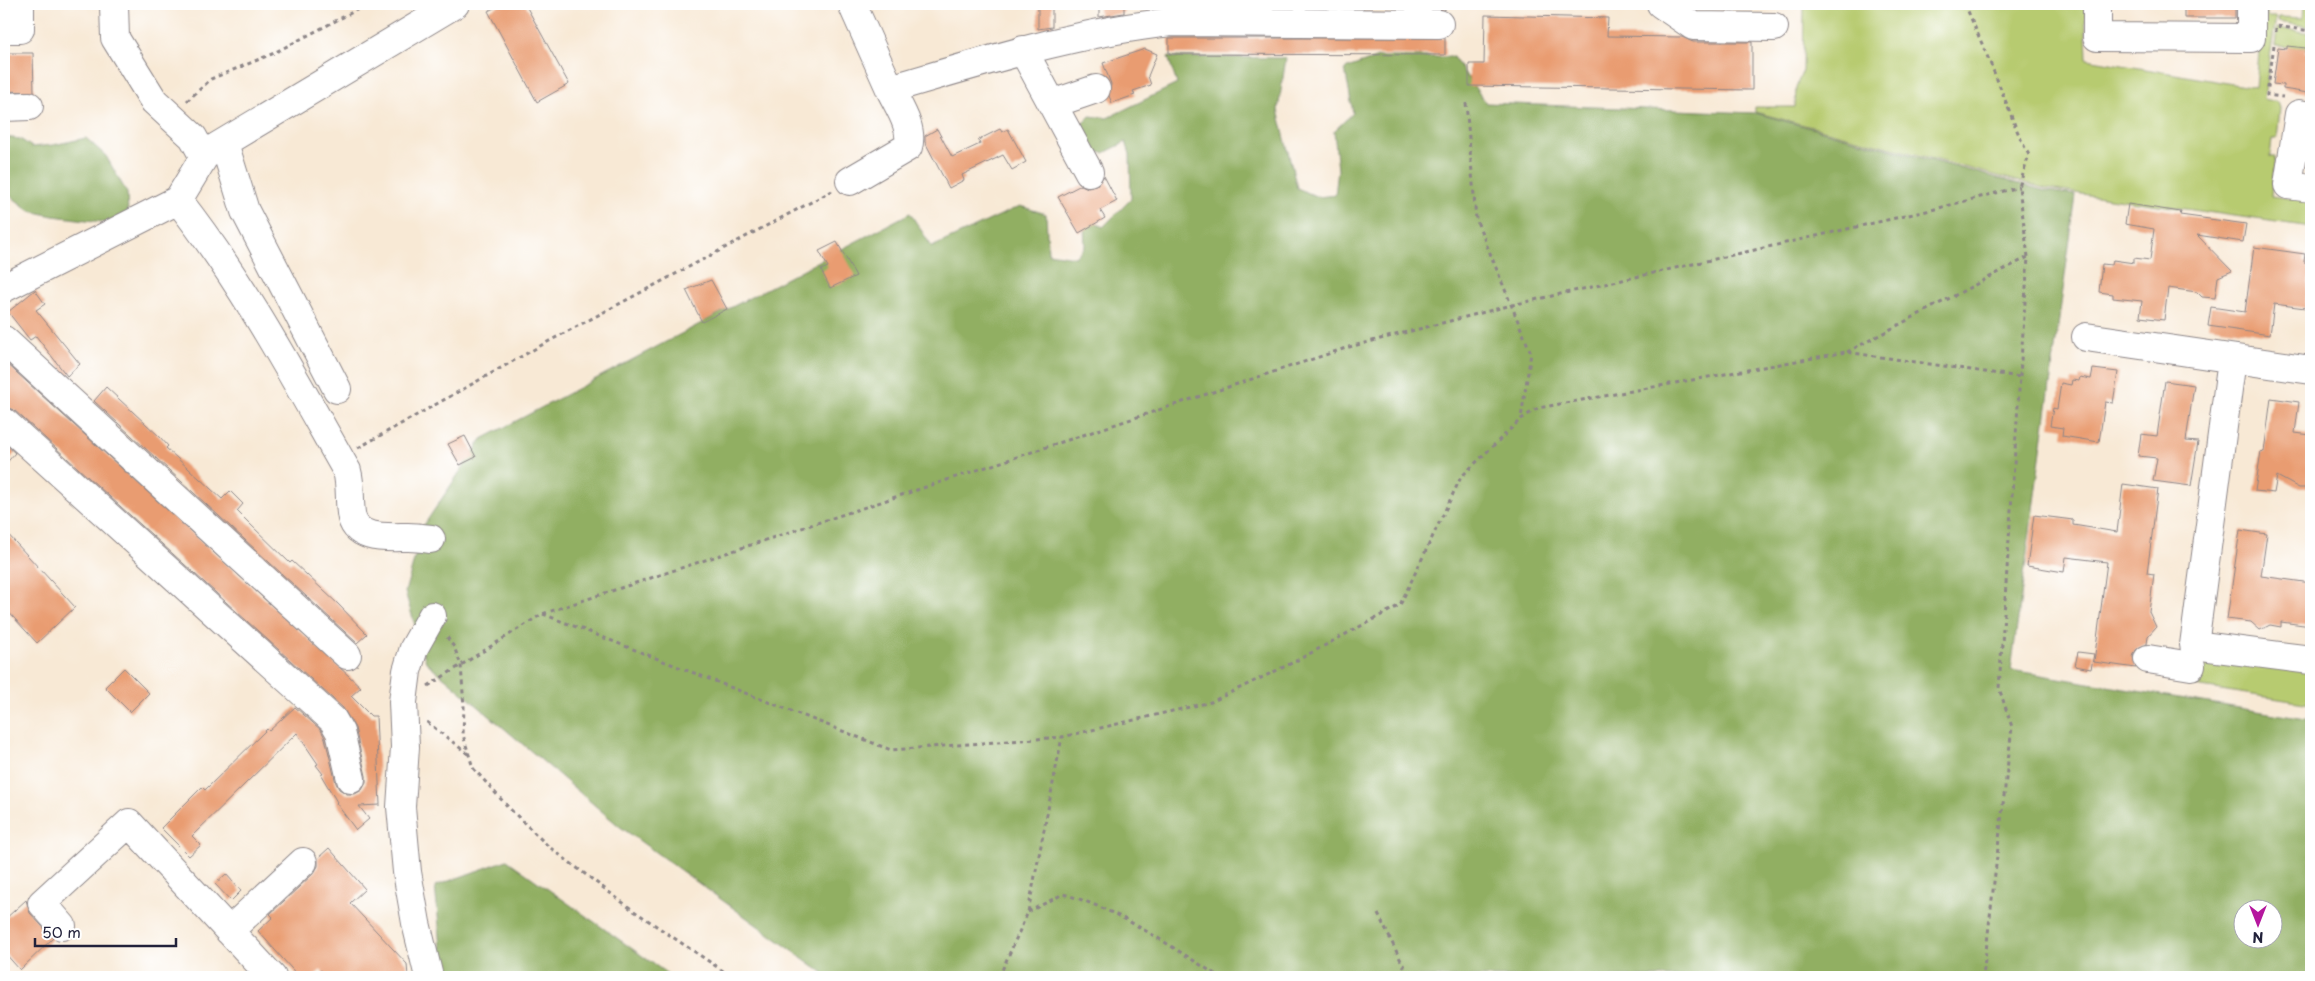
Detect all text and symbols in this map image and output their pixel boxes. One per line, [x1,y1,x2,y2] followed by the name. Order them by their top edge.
[2232,898,2282,948] north arrow
[35,916,176,948] scale bar
[42,920,81,943] text: 50 m
[2252,927,2264,948] text: N

